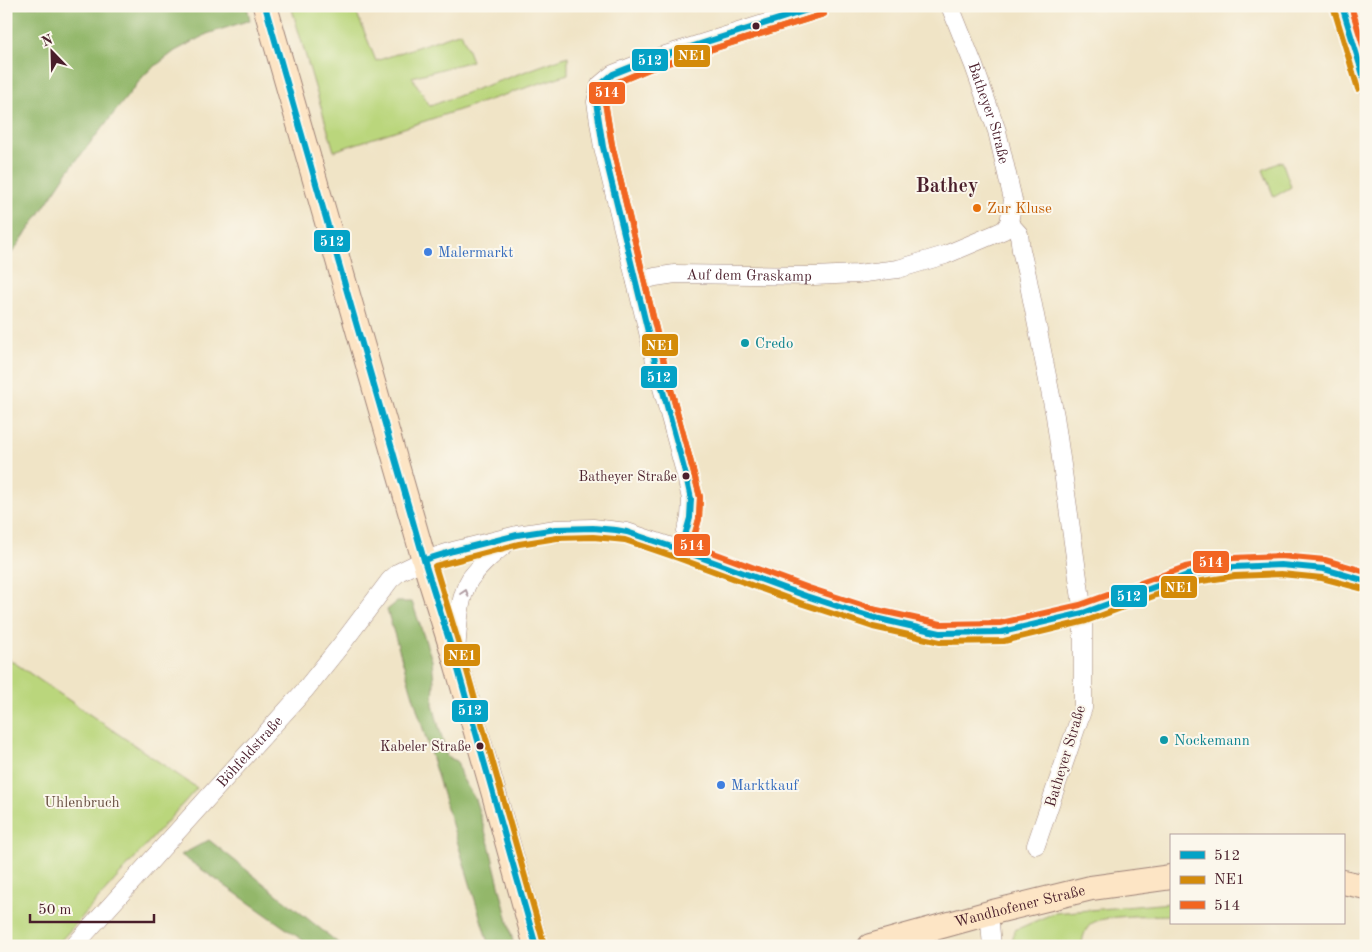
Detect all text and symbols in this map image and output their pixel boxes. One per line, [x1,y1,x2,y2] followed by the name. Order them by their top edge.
[751,21,761,31] unlabelled marker
[28,28,78,78] north arrow
[40,32,55,49] text: N
[673,44,711,68] line badge: NE1
[631,48,669,72] line badge: 512
[678,49,706,63] text: NE1
[638,54,662,68] text: 512
[964,61,1010,165] street label: Batheyer Straße
[588,81,626,105] line badge: 514
[595,86,619,100] text: 514
[916,177,978,197] district label: Bathey
[971,202,983,214] marker: Zur Kluse
[987,202,1052,217] place label: Zur Kluse
[313,229,351,253] line badge: 512
[320,235,344,249] text: 512
[422,246,434,258] marker: Malermarkt
[438,246,514,261] place label: Malermarkt
[686,268,812,285] street label: Auf dem Graskamp
[641,333,679,357] line badge: NE1
[739,337,751,349] marker: Credo
[755,337,793,352] place label: Credo
[646,339,674,353] text: NE1
[640,365,678,389] line badge: 512
[647,371,671,385] text: 512
[579,470,677,484] place label: Batheyer Straße
[681,471,691,481] marker: Batheyer Straße
[673,533,711,557] line badge: 514
[680,539,704,553] text: 514
[1192,550,1230,574] line badge: 514
[1199,556,1223,570] text: 514
[1160,575,1198,599] line badge: NE1
[1165,581,1193,595] text: NE1
[1110,584,1148,608] line badge: 512
[459,590,469,598] one-way arrow
[1117,590,1141,604] text: 512
[443,643,481,667] line badge: NE1
[448,649,476,663] text: NE1
[451,699,489,723] line badge: 512
[458,704,482,718] text: 512
[1044,704,1089,809] street label: Batheyer Straße
[215,714,286,791] street label: Böhfeldstraße
[1158,734,1170,746] marker: Nockemann
[1174,734,1250,749] place label: Nockemann
[380,740,471,754] place label: Kabeler Straße
[475,741,485,751] marker: Kabeler Straße
[715,779,727,791] marker: Marktkauf
[731,779,799,794] place label: Marktkauf
[44,796,120,811] park label: Uhlenbruch
[1170,834,1344,924] legend
[1214,849,1240,864] text: 512
[1214,873,1245,888] text: NE1
[953,884,1087,931] street label: Wandhofener Straße
[30,892,154,924] scale bar
[1214,899,1240,914] text: 514
[38,903,72,918] text: 50 m

